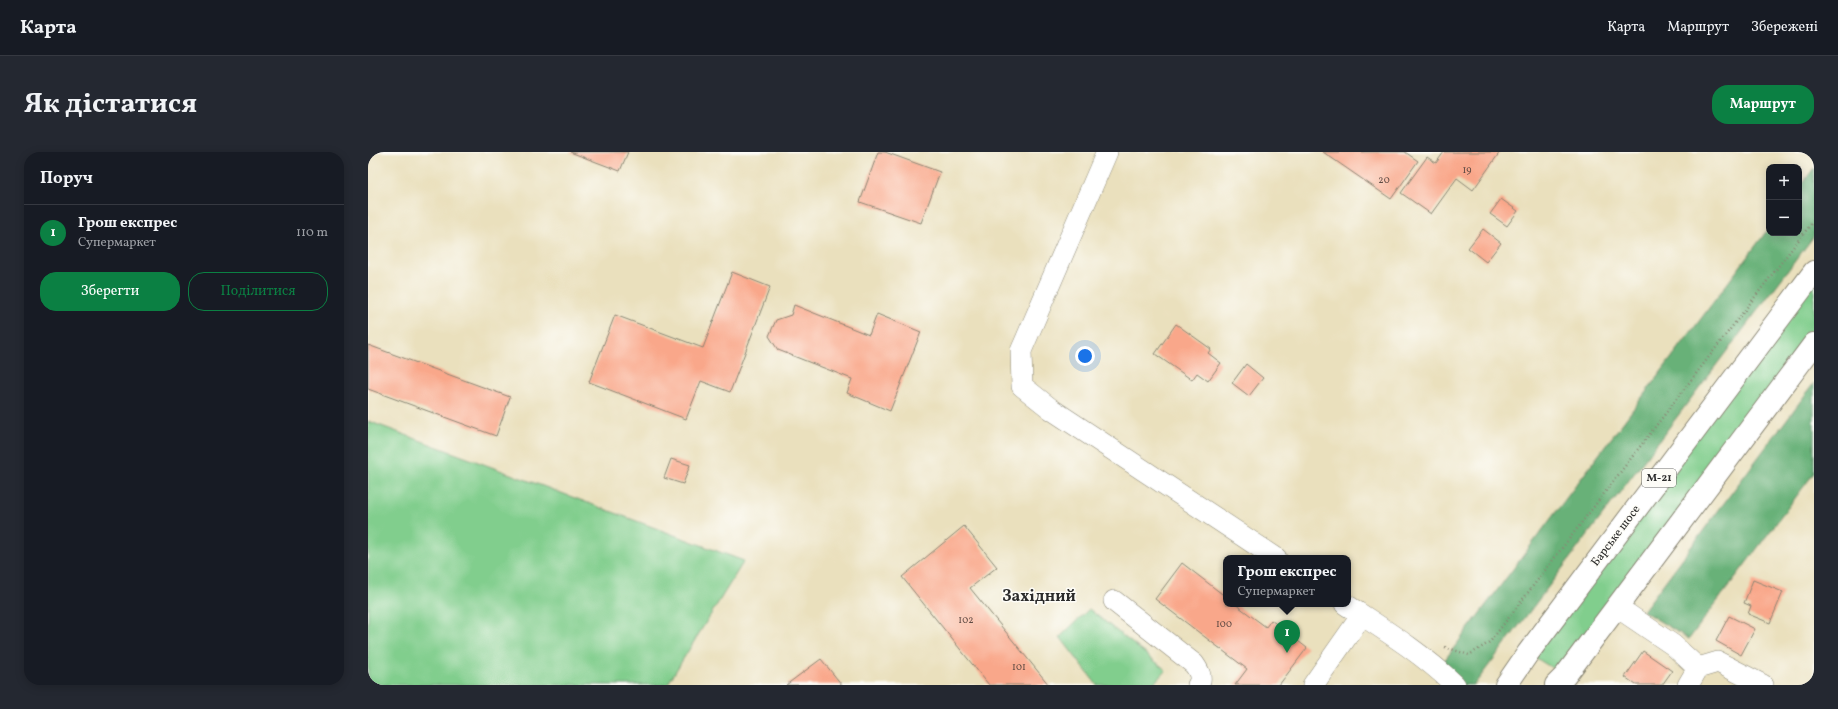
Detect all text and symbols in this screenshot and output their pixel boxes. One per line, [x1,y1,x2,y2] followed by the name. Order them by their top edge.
[20,15,77,41] text: Карта
[1607,18,1645,37] text: Карта
[1667,18,1729,37] text: Маршрут
[1751,18,1818,37] text: Збережені
[24,85,197,124] text: Як дістатися
[1712,85,1814,124] button: Маршрут
[1462,163,1472,177] house number: 19
[1766,164,1802,236] map controls
[1766,164,1802,200] button: +
[40,167,93,190] text: Поруч
[1378,173,1390,187] house number: 20
[1766,200,1802,236] button: −
[78,213,177,234] text: Грош експрес
[50,224,56,242] text: 1
[296,224,328,242] text: 110 m
[78,234,156,252] text: Супермаркет
[40,272,180,311] button: Зберегти
[188,272,328,311] button: Поділитися
[1075,346,1095,366] your location
[1642,469,1676,487] road number: М-21
[1588,502,1644,570] street label: Барське шосе
[1223,555,1351,607] popup
[1237,562,1337,583] text: Грош експрес
[1237,583,1315,601] text: Супермаркет
[1002,586,1076,608] district label: Західний
[958,613,974,627] house number: 102
[1216,617,1232,631] house number: 100
[1274,620,1300,653] pin: 1
[1012,660,1026,674] house number: 101

